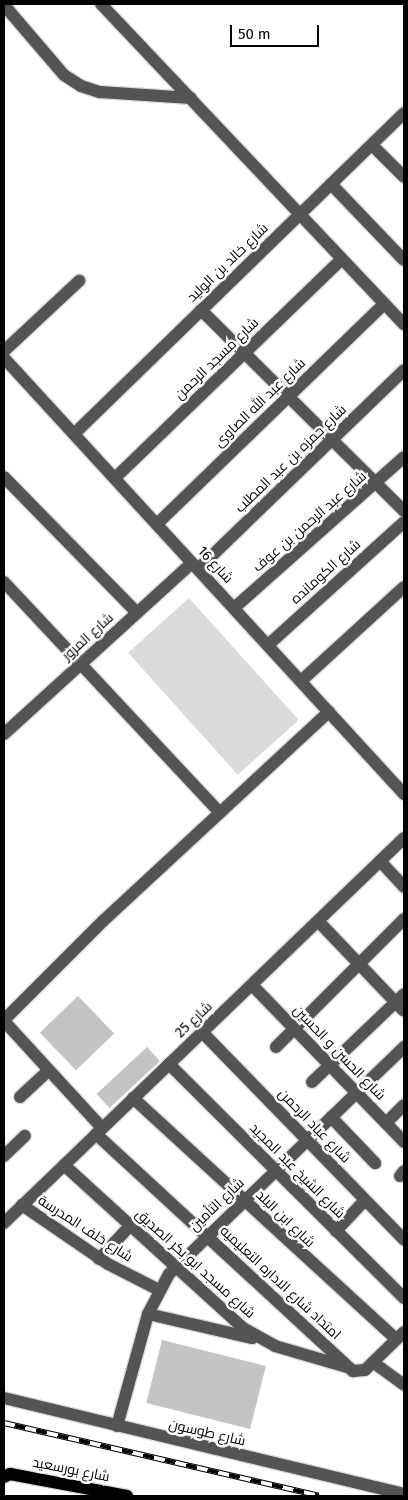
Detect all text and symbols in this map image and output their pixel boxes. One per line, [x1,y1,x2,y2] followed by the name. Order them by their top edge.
[233,15,322,47] scale bar
[238,25,271,43] text: 50 m
[184,220,272,306] street label: شارع خالد بن الوليد
[171,315,263,403] street label: شارع مسجد الرحمن
[211,355,309,451] street label: شارع عبد الله الصاوى
[232,401,350,517] street label: شارع حمزه بن عبد المطلب
[250,468,370,576] street label: شارع عبد الرحمن بن عوف
[288,536,364,608] street label: شارع الكومانده
[194,543,236,587] street label: شارع 16
[59,610,117,664] street label: شارع المرور
[172,998,216,1042] street label: شارع 25
[289,1002,389,1104] street label: شارع الحسن و الحسين
[274,1085,354,1167] street label: شارع عباد الرحمن
[246,1120,348,1222] street label: شارع الشيخ عبد المجيد
[186,1175,248,1235] street label: شارع التأمين
[252,1187,318,1251] street label: شارع ابن البلد
[35,1192,135,1266] street label: شارع خلف المدرسة
[132,1206,258,1322] street label: شارع مسجد ابو بكر الصديق
[216,1223,344,1343] street label: امتداد شارع الاداره التعليميه
[167,1416,247,1450] street label: شارع طوسون
[31,1454,111,1486] street label: شارع بورسعيد

